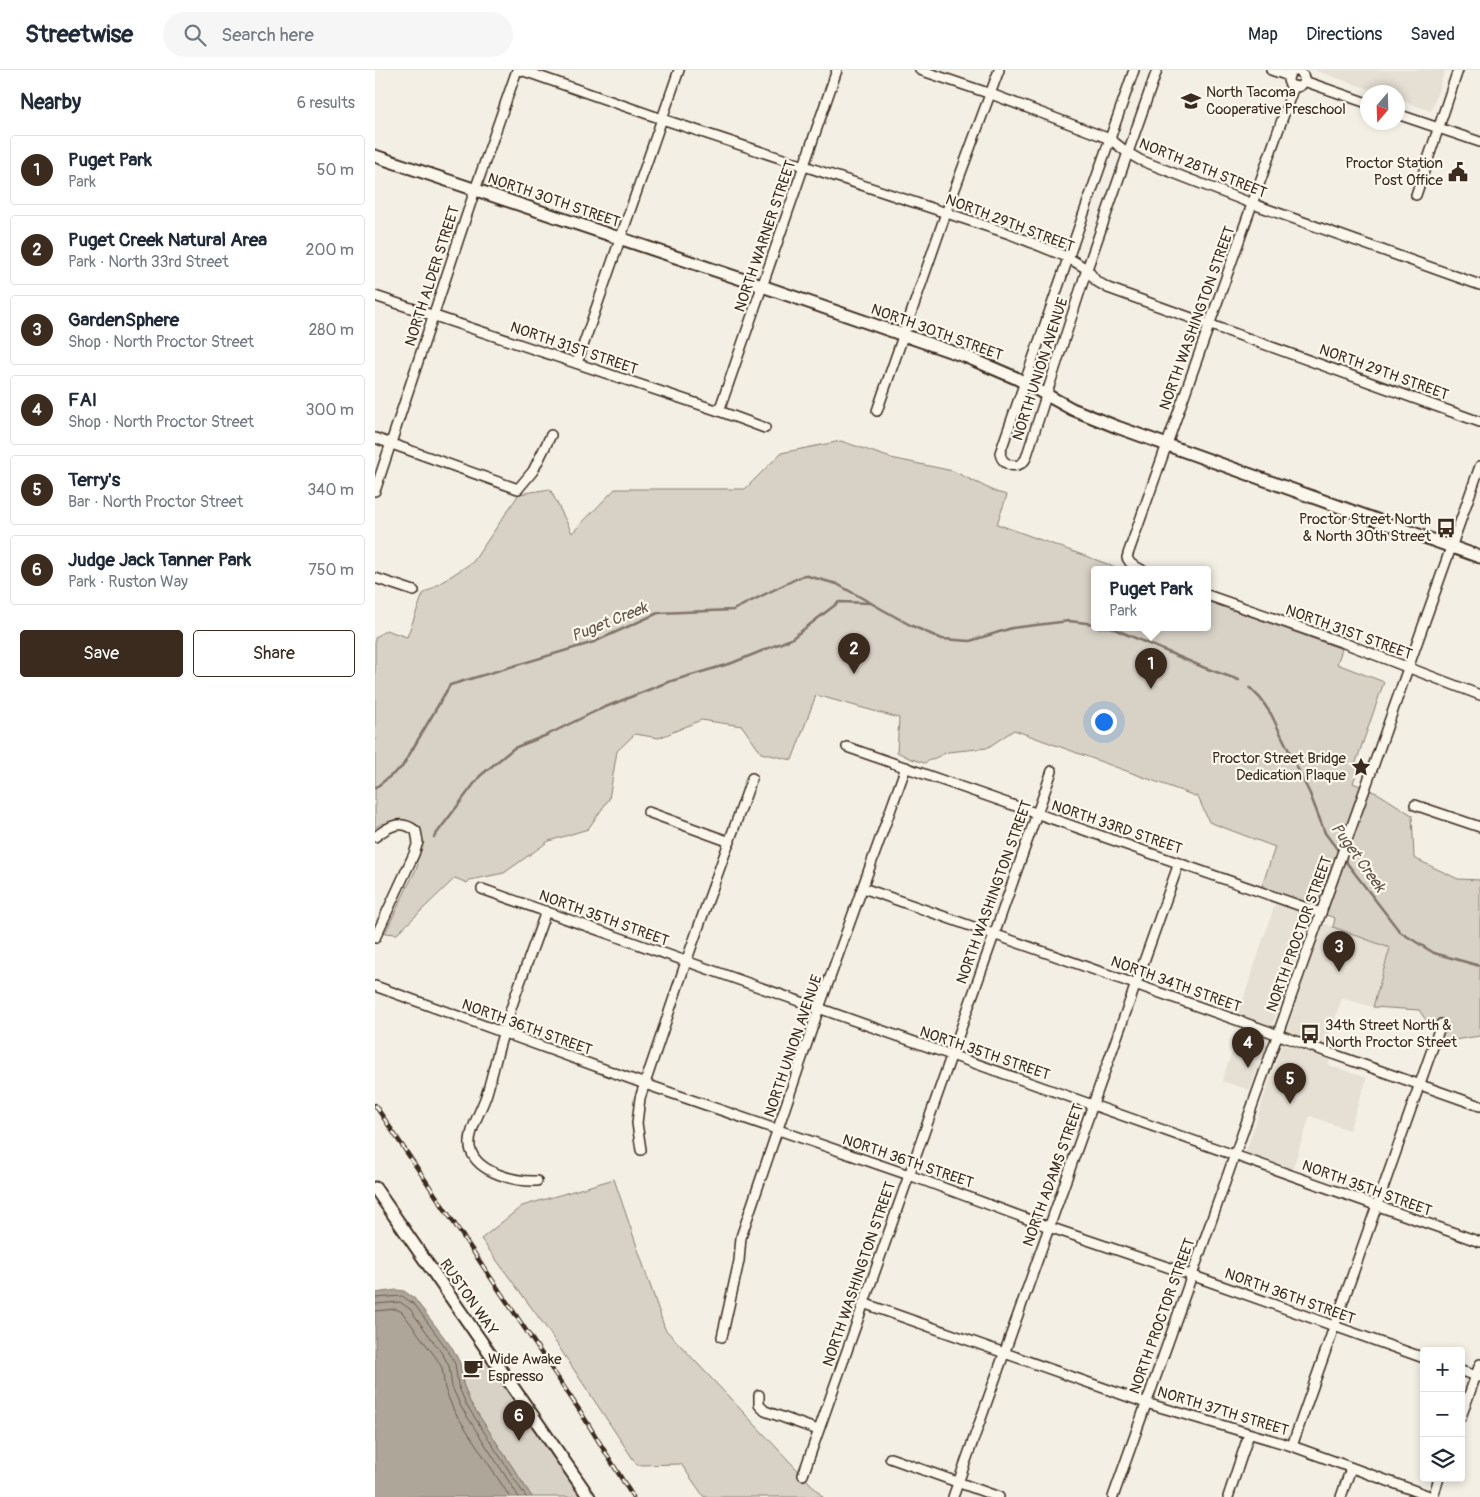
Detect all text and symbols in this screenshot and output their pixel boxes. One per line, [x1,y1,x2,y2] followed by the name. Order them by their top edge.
[163,12,513,57] search box
[25,20,133,49] text: Streetwise
[181,21,209,49] icon: search
[221,23,314,47] text: Search here
[1248,23,1278,46] text: Map
[1306,23,1382,46] text: Directions
[1410,23,1455,46] text: Saved
[1206,83,1346,119] place label: North Tacoma Cooperative Preschool
[1360,85,1405,130] north arrow
[20,89,81,116] text: Nearby
[1180,90,1202,112] school or university icon: North Tacoma Cooperative Preschool
[297,93,355,113] text: 6 results
[1136,134,1269,203] street label: NORTH 28TH STREET
[68,148,152,172] text: Puget Park
[1345,154,1444,190] place label: Proctor Station Post Office
[731,158,800,315] street label: NORTH WARNER STREET
[34,160,40,180] text: 1
[317,160,354,180] text: 50 m
[1447,161,1469,183] public building icon: Proctor Station Post Office
[485,169,623,232] street label: NORTH 30TH STREET
[68,172,96,192] text: Park
[943,190,1077,257] street label: NORTH 29TH STREET
[401,204,464,349] street label: NORTH ALDER STREET
[1155,224,1240,413] street label: NORTH WASHINGTON STREET
[68,228,267,252] text: Puget Creek Natural Area
[33,240,41,260] text: 2
[306,240,354,260] text: 200 m
[68,252,229,272] text: Park · North 33rd Street
[1008,295,1073,443] street label: NORTH UNION AVENUE
[868,300,1005,365] street label: NORTH 30TH STREET
[68,308,179,332] text: GardenSphere
[508,318,640,379] street label: NORTH 31ST STREET
[33,320,41,340] text: 3
[308,320,354,340] text: 280 m
[68,332,254,352] text: Shop · North Proctor Street
[1317,340,1451,405] street label: NORTH 29TH STREET
[68,388,97,412] text: FAI
[32,400,42,420] text: 4
[306,400,354,420] text: 300 m
[68,412,254,432] text: Shop · North Proctor Street
[68,468,120,492] text: Terry's
[33,480,41,500] text: 5
[307,480,354,500] text: 340 m
[68,492,243,512] text: Bar · North Proctor Street
[1299,510,1432,546] place label: Proctor Street North & North 30th Street
[1435,517,1457,539] bus stop icon: Proctor Street North & North 30th Street
[68,548,251,572] text: Judge Jack Tanner Park
[32,560,42,580] text: 6
[308,560,354,580] text: 750 m
[1091,566,1211,631] popup
[68,572,188,592] text: Park · Ruston Way
[1109,577,1193,601] text: Puget Park
[568,597,652,646] water label: Puget Creek
[1109,601,1137,621] text: Park
[1283,601,1415,664] street label: NORTH 31ST STREET
[20,630,183,677] button: Save
[193,630,355,677] button: Share
[838,633,870,674] pin: 2
[1135,648,1167,689] pin: 1
[1091,709,1117,735] your location
[1212,749,1347,785] place label: Proctor Street Bridge Dedication Plaque
[1350,756,1372,778] place icon: Proctor Street Bridge Dedication Plaque
[1049,796,1185,859] street label: NORTH 33RD STREET
[952,798,1037,987] street label: NORTH WASHINGTON STREET
[1326,819,1391,897] water label: Puget Creek
[1262,854,1337,1015] street label: NORTH PROCTOR STREET
[536,886,671,951] street label: NORTH 35TH STREET
[1323,931,1355,972] pin: 3
[1108,952,1244,1017] street label: NORTH 34TH STREET
[760,972,827,1120] street label: NORTH UNION AVENUE
[459,995,595,1060] street label: NORTH 36TH STREET
[1325,1016,1458,1052] place label: 34th Street North & North Proctor Street
[917,1022,1053,1085] street label: NORTH 35TH STREET
[1299,1023,1321,1045] bus stop icon: 34th Street North & North Proctor Street
[1232,1027,1264,1068] pin: 4
[1274,1063,1306,1104] pin: 5
[1019,1101,1088,1249] street label: NORTH ADAMS STREET
[840,1130,976,1193] street label: NORTH 36TH STREET
[1299,1156,1434,1221] street label: NORTH 35TH STREET
[819,1179,900,1369] street label: NORTH WASHINGTON STREET
[1125,1236,1200,1397] street label: NORTH PROCTOR STREET
[435,1255,502,1339] street label: RUSTON WAY
[1222,1264,1358,1329] street label: NORTH 36TH STREET
[1420,1347,1465,1482] map controls
[1420,1347,1465,1392] button: +
[488,1350,562,1386] place label: Wide Awake Espresso
[462,1357,484,1379] cafe icon: Wide Awake Espresso
[1155,1382,1291,1441] street label: NORTH 37TH STREET
[1420,1392,1465,1437] button: −
[503,1400,535,1441] pin: 6
[1420,1437,1465,1482] button: layers

